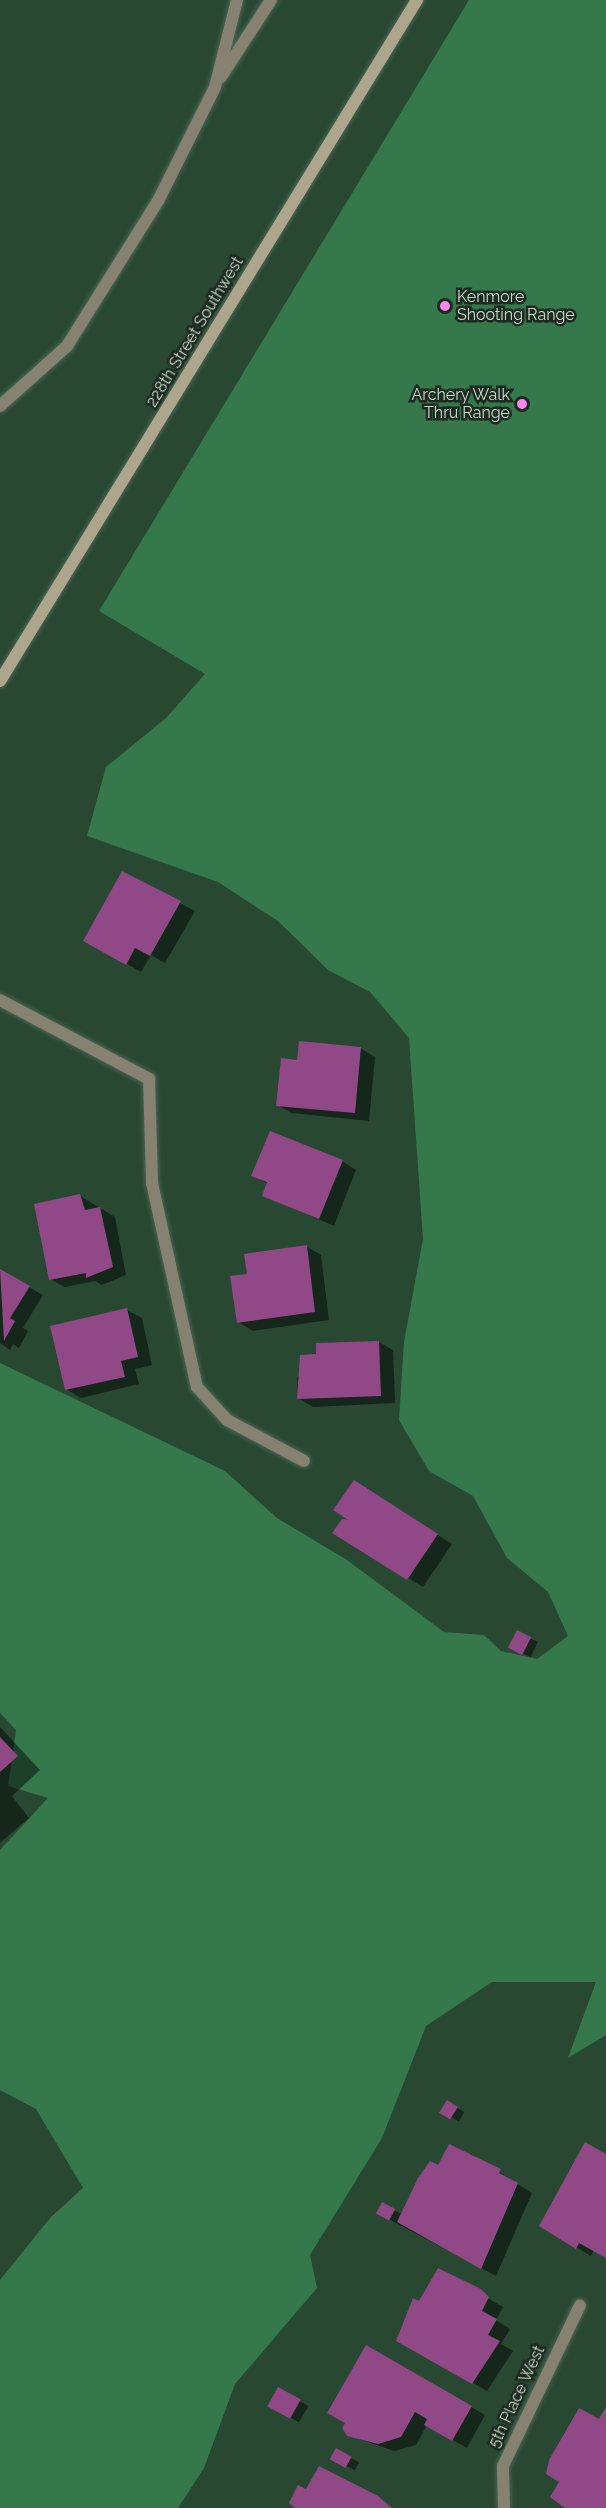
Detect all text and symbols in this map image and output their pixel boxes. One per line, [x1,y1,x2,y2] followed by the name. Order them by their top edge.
[143,253,247,411] street label: 228th Street Southwest
[457,287,575,325] place label: Kenmore Shooting Range
[438,299,452,313] marker: Kenmore Shooting Range
[411,385,510,423] place label: Archery Walk Thru Range
[515,397,529,411] marker: Archery Walk Thru Range
[485,2343,549,2451] street label: 5th Place West

